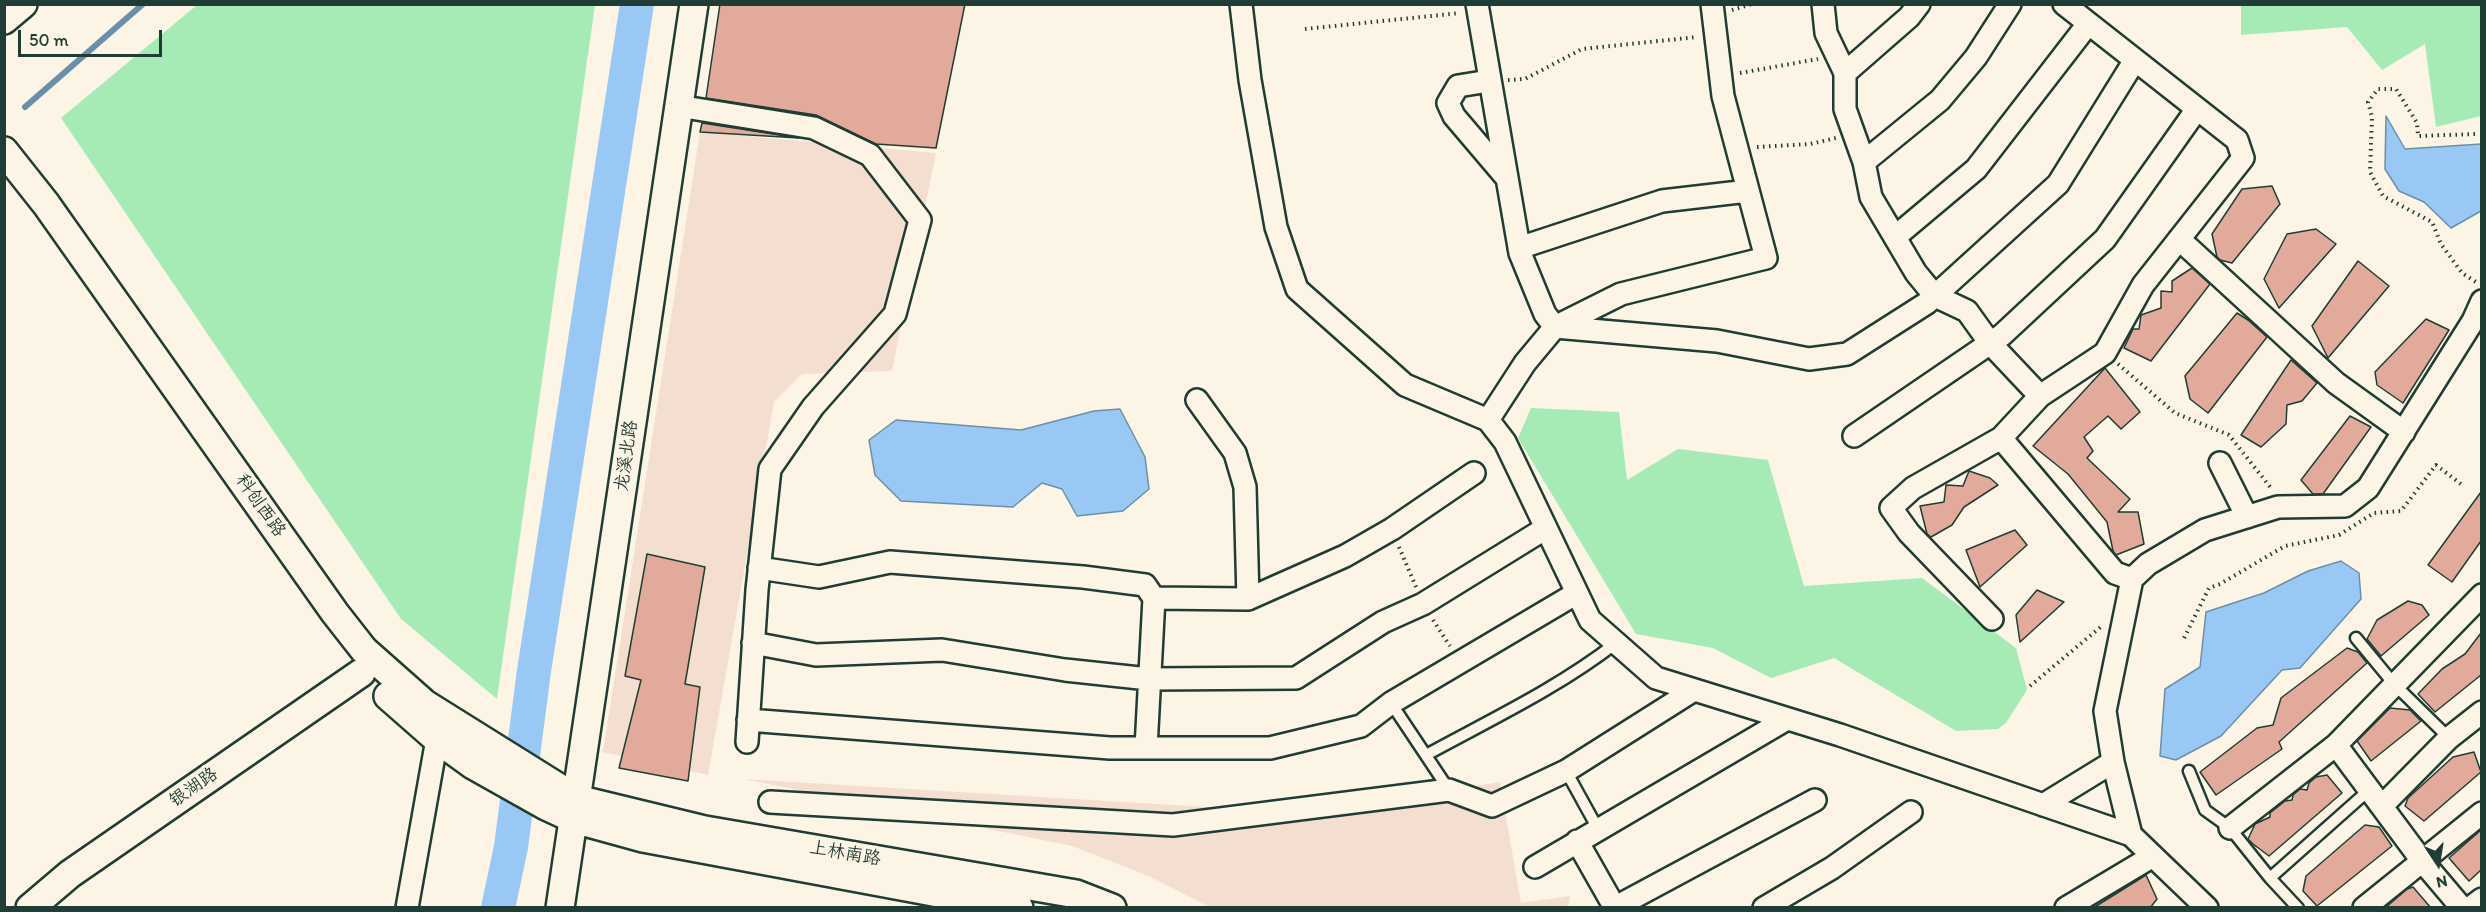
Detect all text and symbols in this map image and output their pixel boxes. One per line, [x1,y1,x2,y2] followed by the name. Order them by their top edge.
[21,18,165,56] scale bar
[29,29,69,51] text: 50 m
[611,419,643,493] street label: 龙溪北路
[231,470,289,542] street label: 科创西路
[166,764,222,812] street label: 银湖路
[2408,834,2468,894] north arrow
[808,837,882,871] street label: 上林南路
[2435,872,2449,893] text: N

